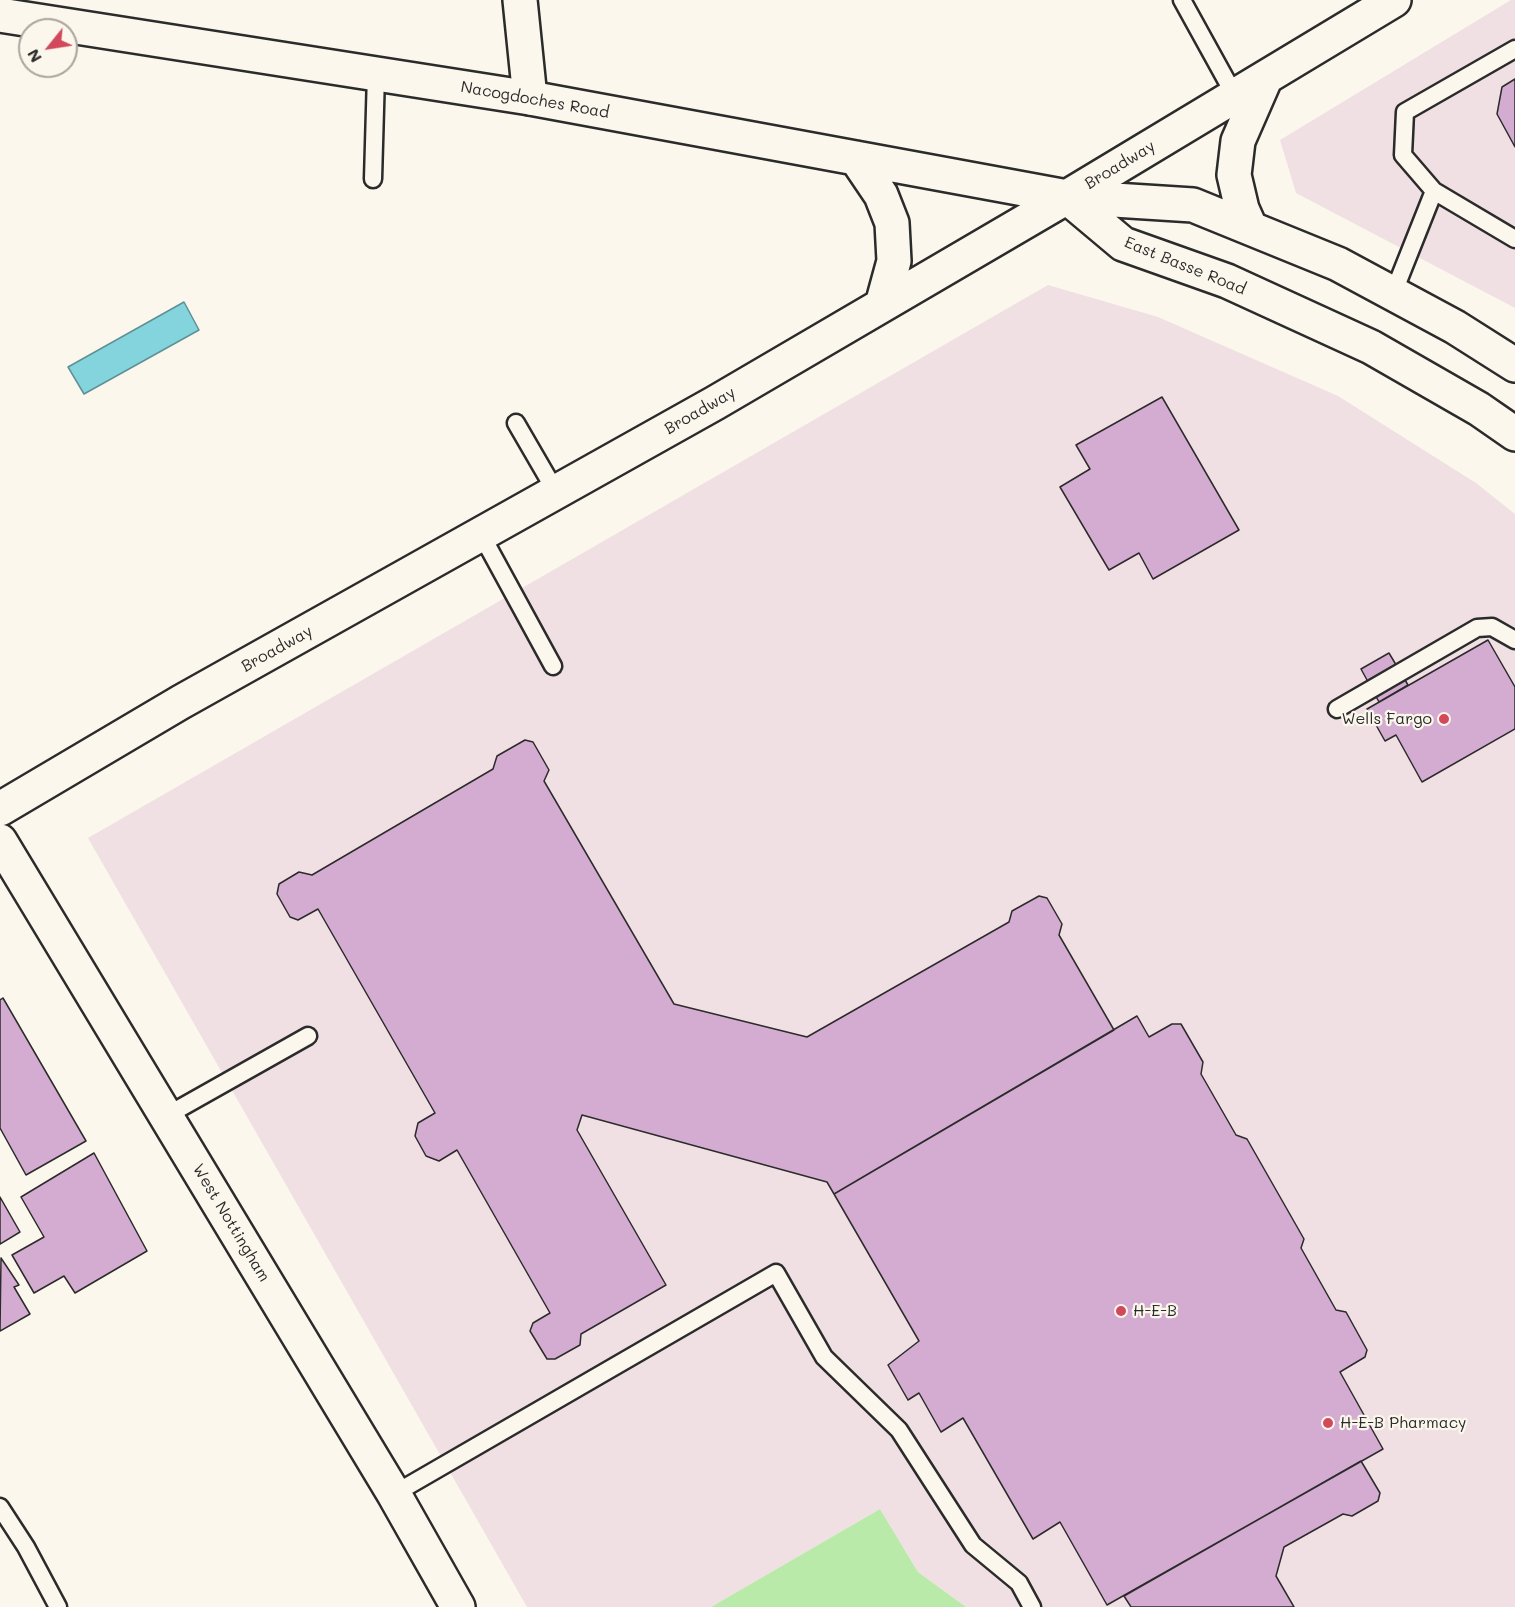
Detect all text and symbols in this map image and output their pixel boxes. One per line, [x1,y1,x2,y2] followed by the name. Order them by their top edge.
[18,18,78,78] north arrow
[22,46,46,67] text: N
[459,77,611,123] street label: Nacogdoches Road
[1081,137,1159,193] street label: Broadway
[1121,233,1249,299] street label: East Basse Road
[661,383,739,439] street label: Broadway
[238,622,316,676] street label: Broadway
[1341,709,1432,729] place label: Wells Fargo
[1437,712,1451,726] marker: Wells Fargo
[188,1161,274,1285] street label: West Nottingham
[1133,1301,1177,1321] place label: H-E-B
[1114,1304,1128,1318] marker: H-E-B
[1340,1413,1466,1433] place label: H-E-B Pharmacy
[1321,1416,1335,1430] marker: H-E-B Pharmacy

